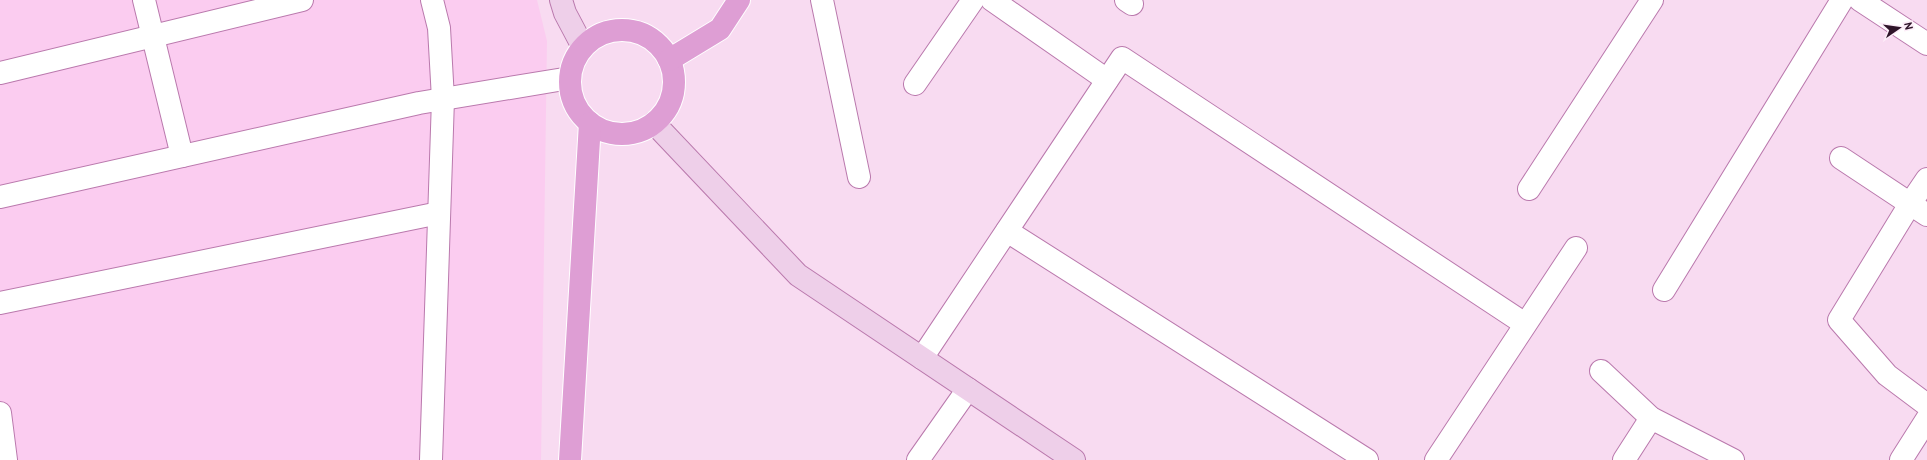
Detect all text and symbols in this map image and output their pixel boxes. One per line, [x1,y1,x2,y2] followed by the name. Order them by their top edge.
[1879,8,1919,48] north arrow
[1901,21,1916,31] text: N

